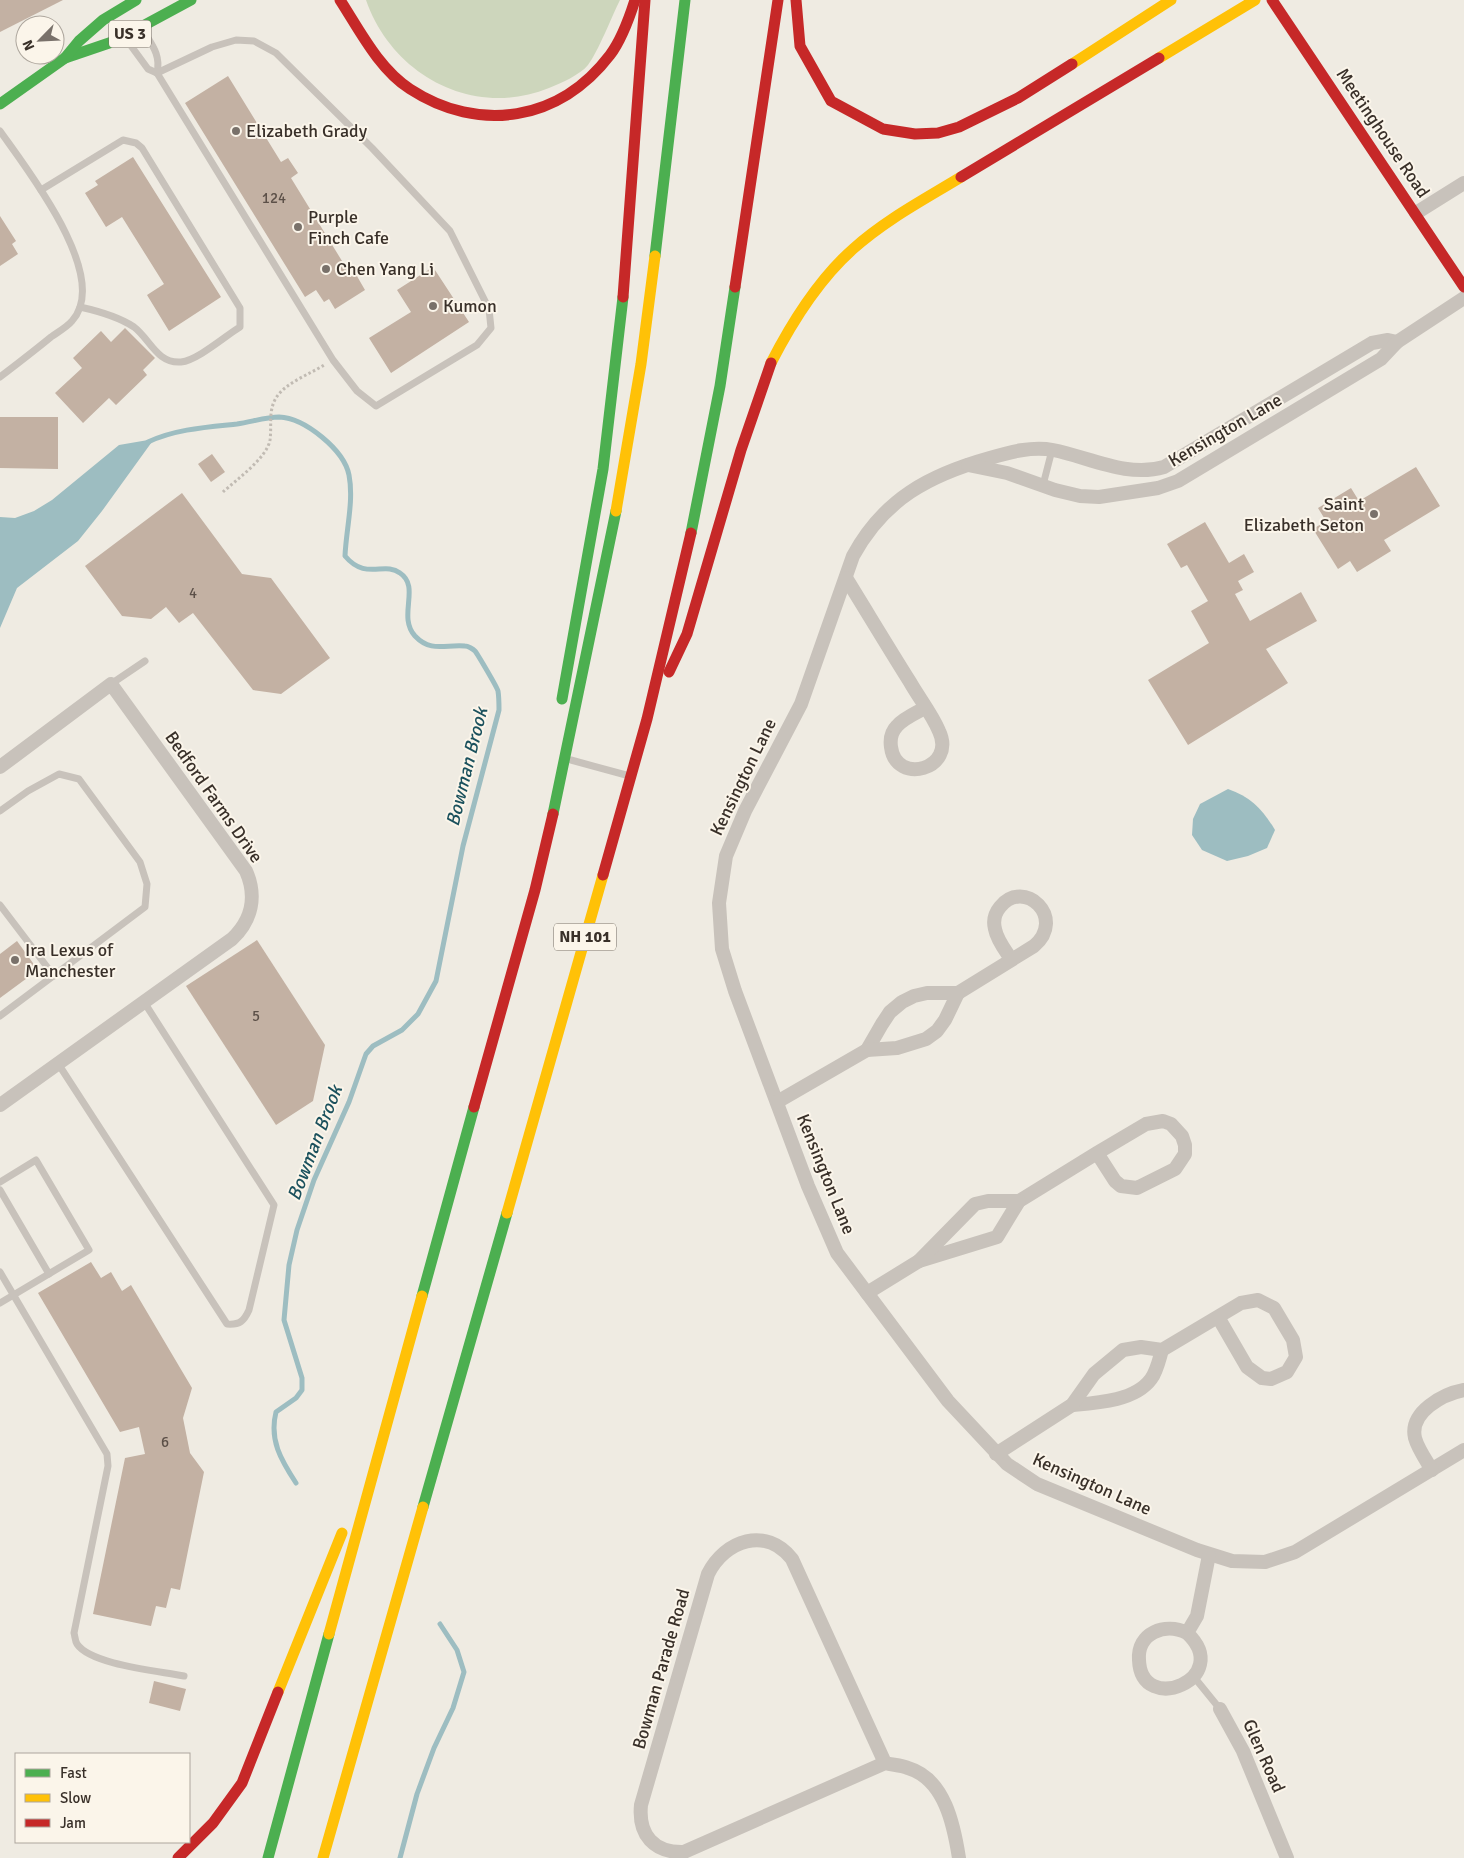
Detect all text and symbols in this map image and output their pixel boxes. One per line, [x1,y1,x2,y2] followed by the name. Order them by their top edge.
[15,15,65,65] north arrow
[109,20,151,48] road number: US 3
[19,37,38,53] text: N
[1331,64,1435,202] street label: Meetinghouse Road
[246,120,368,142] place label: Elizabeth Grady
[230,125,242,137] marker: Elizabeth Grady
[262,189,286,207] house number: 124
[308,206,389,249] place label: Purple Finch Cafe
[292,221,304,233] marker: Purple Finch Cafe
[336,258,434,280] place label: Chen Yang Li
[320,263,332,275] marker: Chen Yang Li
[443,295,497,317] place label: Kumon
[427,300,439,312] marker: Kumon
[1164,389,1286,471] street label: Kensington Lane
[1244,493,1364,536] place label: Saint Elizabeth Seton
[1368,508,1380,520] marker: Saint Elizabeth Seton
[189,584,197,602] house number: 4
[441,704,494,829] water label: Bowman Brook
[705,715,781,839] street label: Kensington Lane
[160,727,268,867] street label: Bedford Farms Drive
[554,924,616,950] road number: NH 101
[25,939,116,982] place label: Ira Lexus of Manchester
[9,954,21,966] marker: Ira Lexus of Manchester
[252,1007,260,1025] house number: 5
[282,1081,348,1204] water label: Bowman Brook
[792,1111,860,1237] street label: Kensington Lane
[161,1433,169,1451] house number: 6
[1029,1448,1155,1520] street label: Kensington Lane
[628,1586,694,1752] street label: Bowman Parade Road
[1238,1716,1290,1796] street label: Glen Road
[15,1753,190,1843] legend
[60,1764,87,1782] text: Fast
[60,1789,91,1807] text: Slow
[60,1814,86,1832] text: Jam

